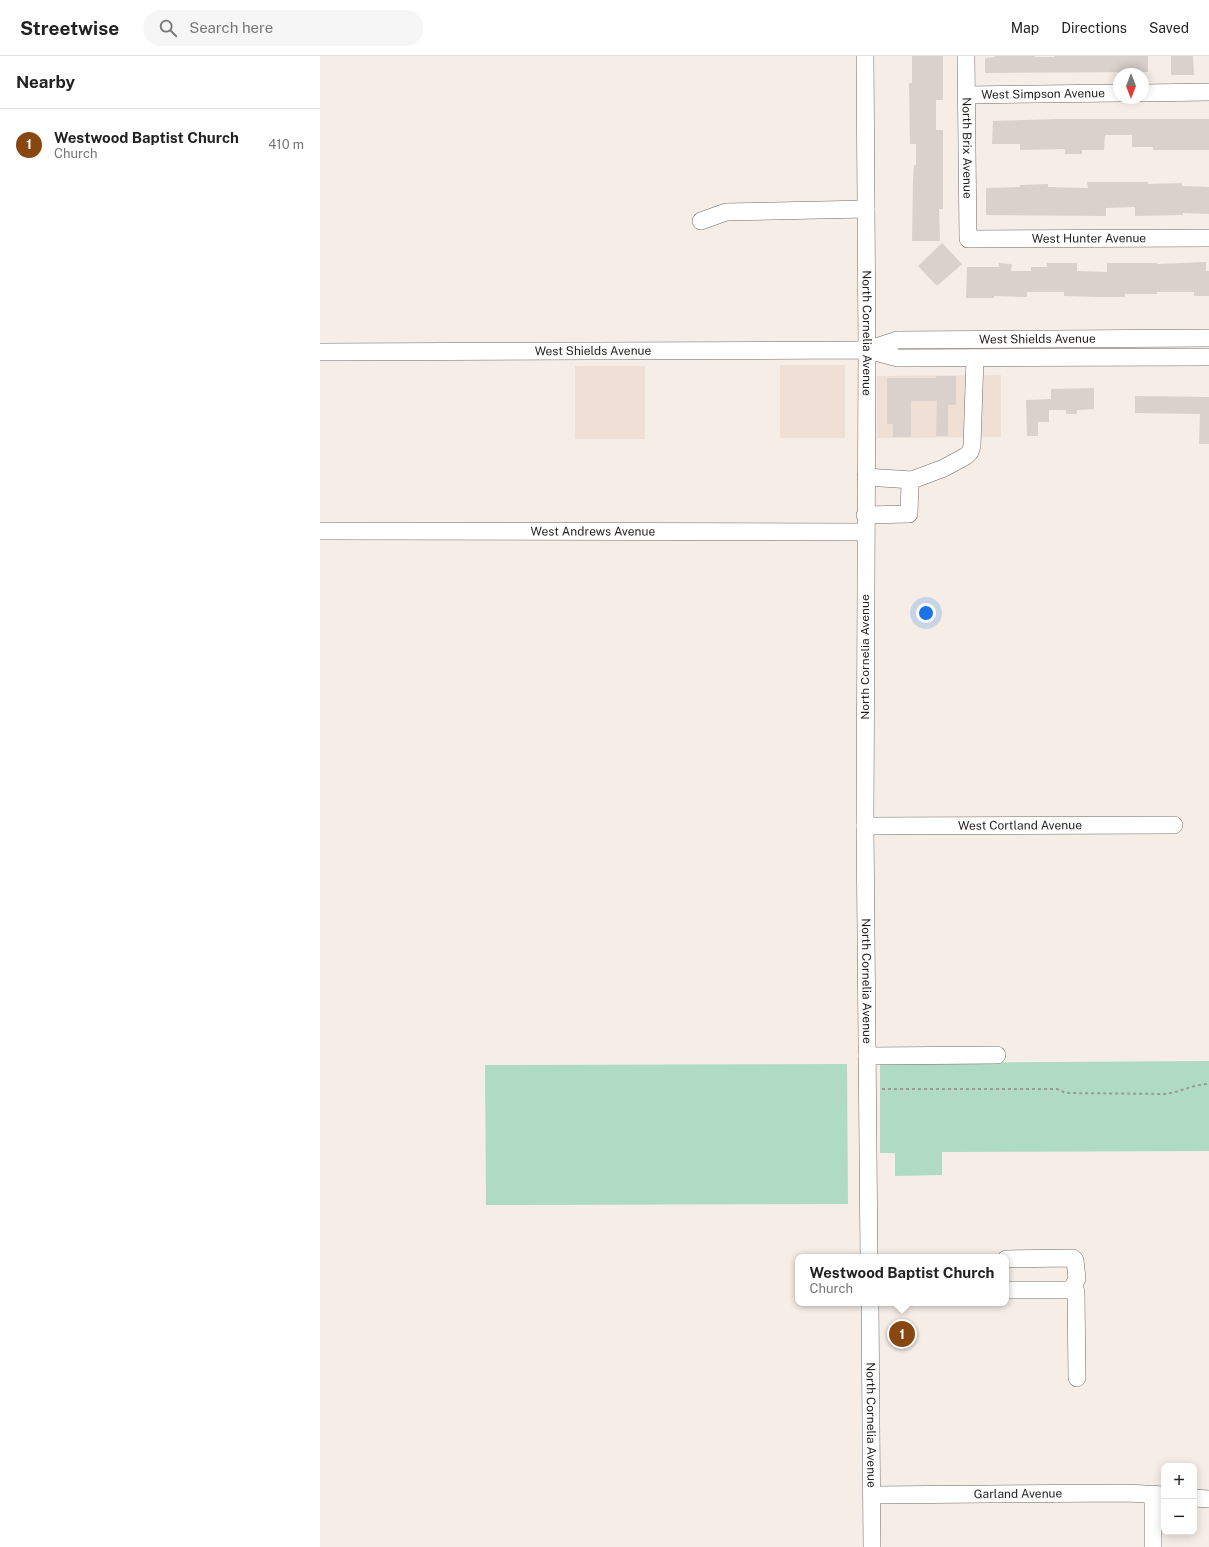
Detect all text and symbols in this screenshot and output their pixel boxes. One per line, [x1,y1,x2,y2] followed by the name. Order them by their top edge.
[143,10,423,46] search box
[20,17,119,39] text: Streetwise
[157,17,179,39] icon: search
[189,19,273,36] text: Search here
[1011,20,1039,36] text: Map
[1061,20,1127,36] text: Directions
[1149,20,1189,36] text: Saved
[1113,68,1149,104] north arrow
[16,72,75,92] text: Nearby
[981,86,1105,102] street label: West Simpson Avenue
[959,97,975,199] street label: North Brix Avenue
[54,129,239,146] text: Westwood Baptist Church
[26,137,32,152] text: 1
[268,137,304,152] text: 410 m
[54,146,98,161] text: Church
[1032,231,1146,246] street label: West Hunter Avenue
[859,270,874,396] street label: North Cornelia Avenue
[979,332,1096,346] street label: West Shields Avenue
[535,344,652,358] street label: West Shields Avenue
[531,524,656,539] street label: West Andrews Avenue
[858,594,872,720] street label: North Cornelia Avenue
[916,603,936,623] your location
[958,818,1082,833] street label: West Cortland Avenue
[859,918,874,1044] street label: North Cornelia Avenue
[795,1254,1009,1306] popup
[809,1264,995,1281] text: Westwood Baptist Church
[809,1281,853,1296] text: Church
[889,1319,915,1349] pin: 1
[863,1362,879,1488] street label: North Cornelia Avenue
[1161,1463,1197,1535] map controls
[1161,1463,1197,1499] button: +
[974,1487,1063,1501] street label: Garland Avenue
[1161,1499,1197,1535] button: −

